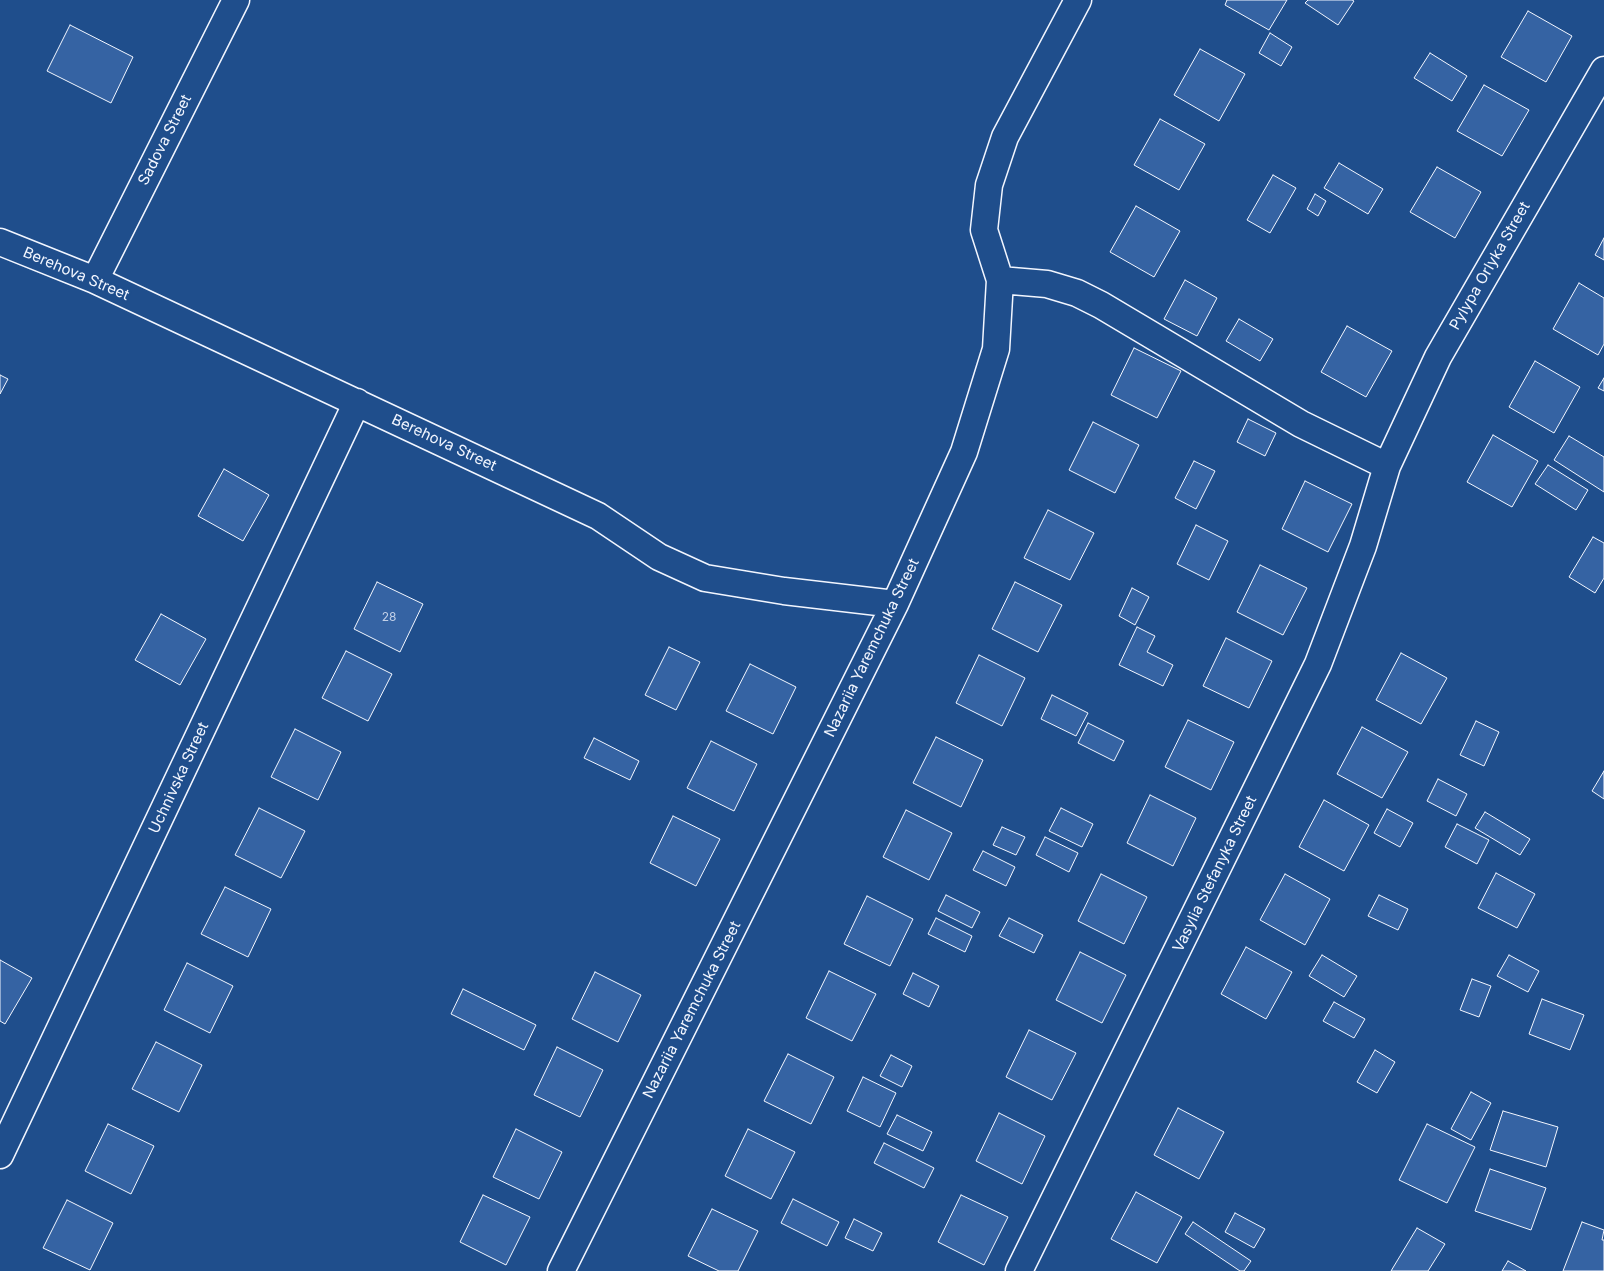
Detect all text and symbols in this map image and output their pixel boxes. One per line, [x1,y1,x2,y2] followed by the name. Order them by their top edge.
[134,92,196,188] street label: Sadova Street
[1446,199,1534,333] street label: Pylypa Orlyka Street
[20,244,132,304] street label: Berehova Street
[389,411,499,475] street label: Berehova Street
[821,556,923,740] street label: Nazariia Yaremchuka Street
[382,610,396,624] house number: 28
[145,720,213,836] street label: Uchnivska Street
[1169,793,1261,955] street label: Vasylia Stefanyka Street
[639,918,745,1102] street label: Nazariia Yaremchuka Street

